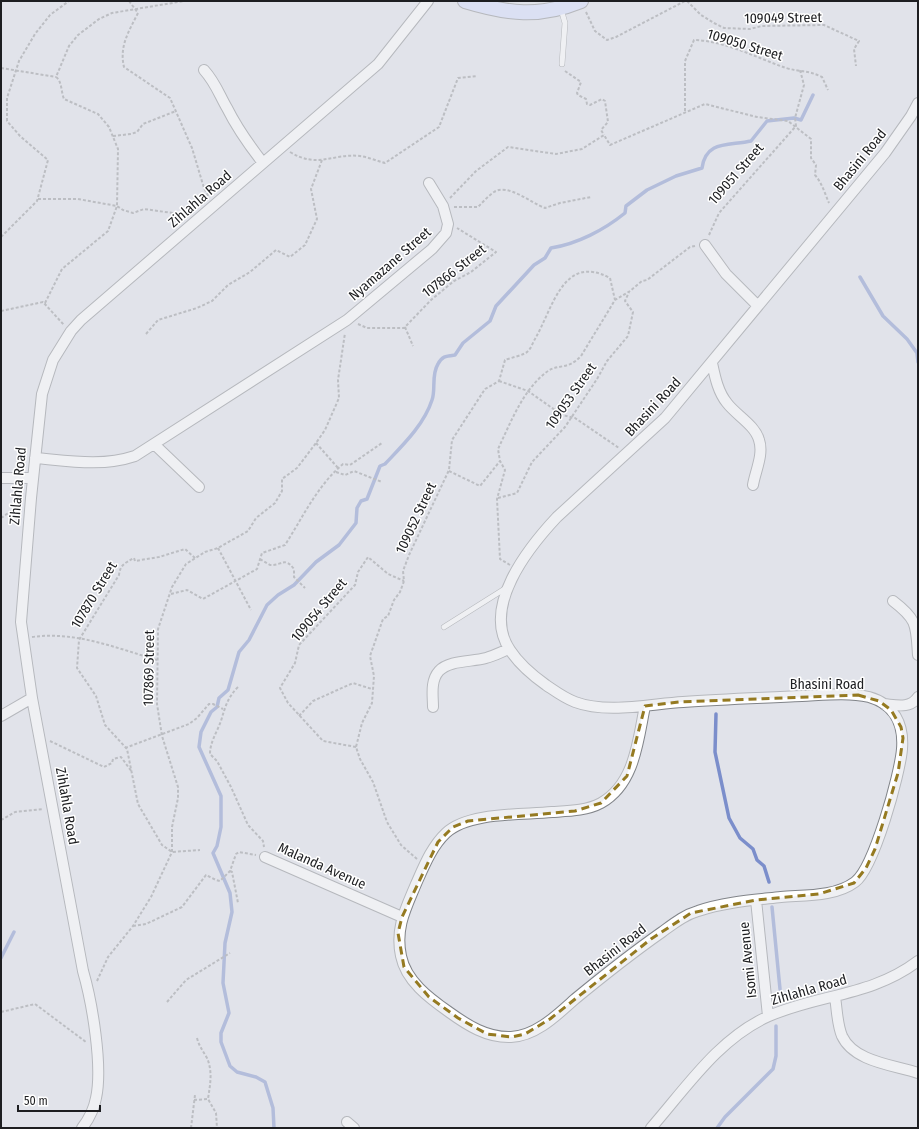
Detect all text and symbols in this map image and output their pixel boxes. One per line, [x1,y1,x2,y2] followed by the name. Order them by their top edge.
[744,9,822,27] street label: 109049 Street
[705,25,785,65] street label: 109050 Street
[830,126,890,194] street label: Bhasini Road
[705,140,768,208] street label: 109051 Street
[165,167,235,231] street label: Zihlahla Road
[345,223,435,304] street label: Nyamazane Street
[419,240,490,301] street label: 107866 Street
[542,359,600,432] street label: 109053 Street
[621,374,685,440] street label: Bhasini Road
[6,446,30,526] street label: Zihlahla Road
[392,479,440,556] street label: 109052 Street
[67,558,121,632] street label: 107870 Street
[288,574,351,645] street label: 109054 Street
[140,629,158,706] street label: 107869 Street
[790,676,864,693] street label: Bhasini Road
[52,766,82,846] street label: Zihlahla Road
[275,839,369,893] street label: Malanda Avenue
[580,920,650,980] street label: Bhasini Road
[736,921,760,999] street label: Isomi Avenue
[769,971,849,1009] street label: Zihlahla Road
[18,1087,100,1113] scale bar
[24,1094,48,1108] text: 50 m

